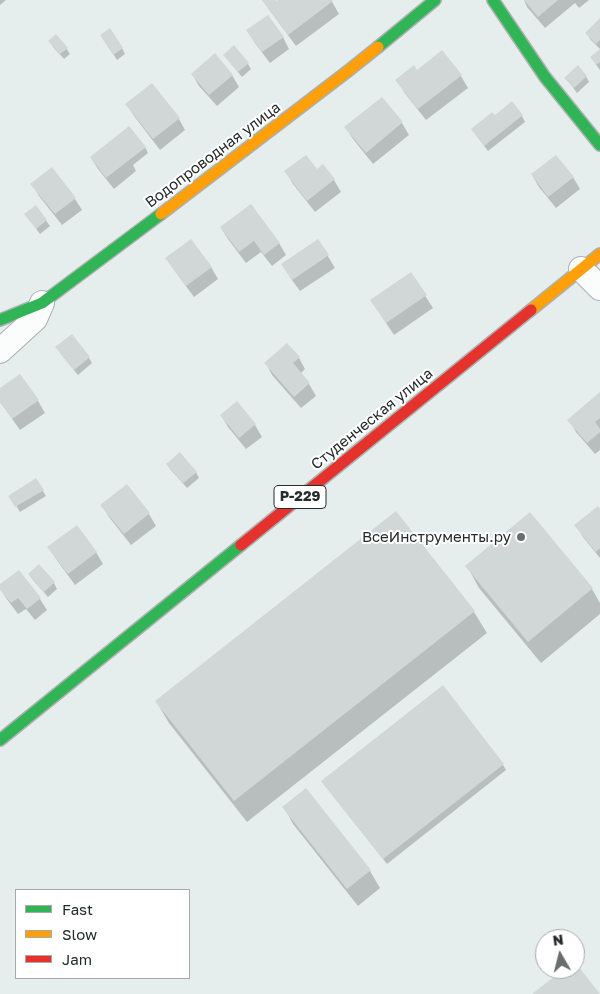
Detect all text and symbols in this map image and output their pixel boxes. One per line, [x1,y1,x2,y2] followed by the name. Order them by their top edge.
[142,98,284,212] street label: Водопроводная улица
[308,364,436,474] street label: Студенческая улица
[274,486,326,508] road number: Р-229
[362,528,511,546] place label: ВсеИнструменты.ру
[515,531,527,543] marker: ВсеИнструменты.ру
[15,889,190,979] legend
[62,900,93,918] text: Fast
[62,925,97,943] text: Slow
[535,929,585,979] north arrow
[552,930,564,949] text: N
[62,950,92,968] text: Jam

